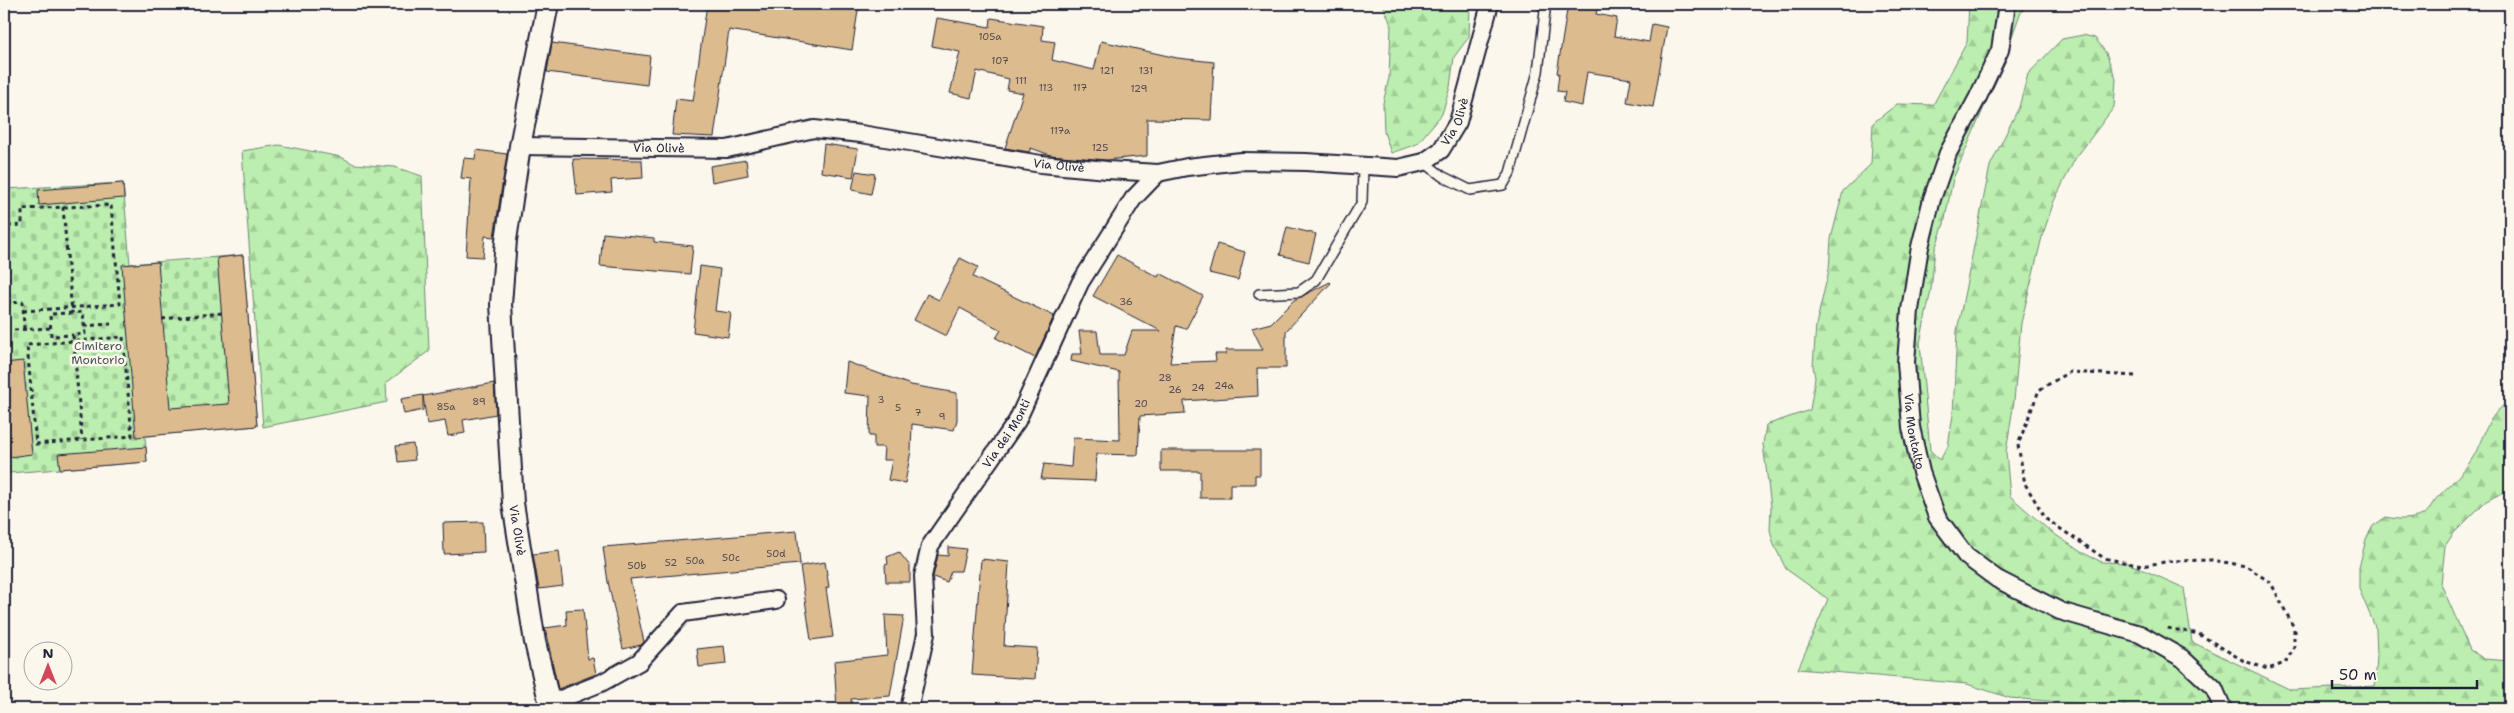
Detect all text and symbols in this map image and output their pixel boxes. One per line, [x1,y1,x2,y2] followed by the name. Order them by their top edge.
[978,30,1002,43] house number: 105a
[991,54,1009,67] house number: 107
[1100,64,1114,77] house number: 121
[1139,64,1153,77] house number: 131
[1015,74,1027,87] house number: 111
[1039,81,1053,94] house number: 113
[1073,81,1087,94] house number: 117
[1130,82,1148,95] house number: 129
[1437,96,1472,149] street label: Via Olivè
[1050,124,1071,137] house number: 117a
[633,140,685,156] street label: Via Olivè
[1092,141,1108,154] house number: 125
[1032,155,1086,176] street label: Via Olivè
[1119,295,1133,308] house number: 36
[71,338,125,368] park label: Cimitero Montorio
[1158,371,1172,384] house number: 28
[1214,379,1234,392] house number: 24a
[1191,381,1205,394] house number: 24
[1168,383,1182,396] house number: 26
[878,393,885,406] house number: 3
[1900,393,1928,471] street label: Via Montalto
[472,395,486,408] house number: 89
[979,396,1034,471] street label: Via dei Monti
[1134,397,1148,410] house number: 20
[436,400,456,413] house number: 85a
[895,401,901,414] house number: 5
[915,406,922,419] house number: 7
[939,410,946,423] house number: 9
[505,504,529,557] street label: Via Olivè
[766,547,786,560] house number: 50d
[722,551,740,564] house number: 50c
[686,554,705,567] house number: 50a
[665,556,677,569] house number: 52
[628,559,647,572] house number: 50b
[22,640,72,690] north arrow
[42,644,54,662] text: N
[2332,658,2476,690] scale bar
[2339,665,2377,685] text: 50 m

